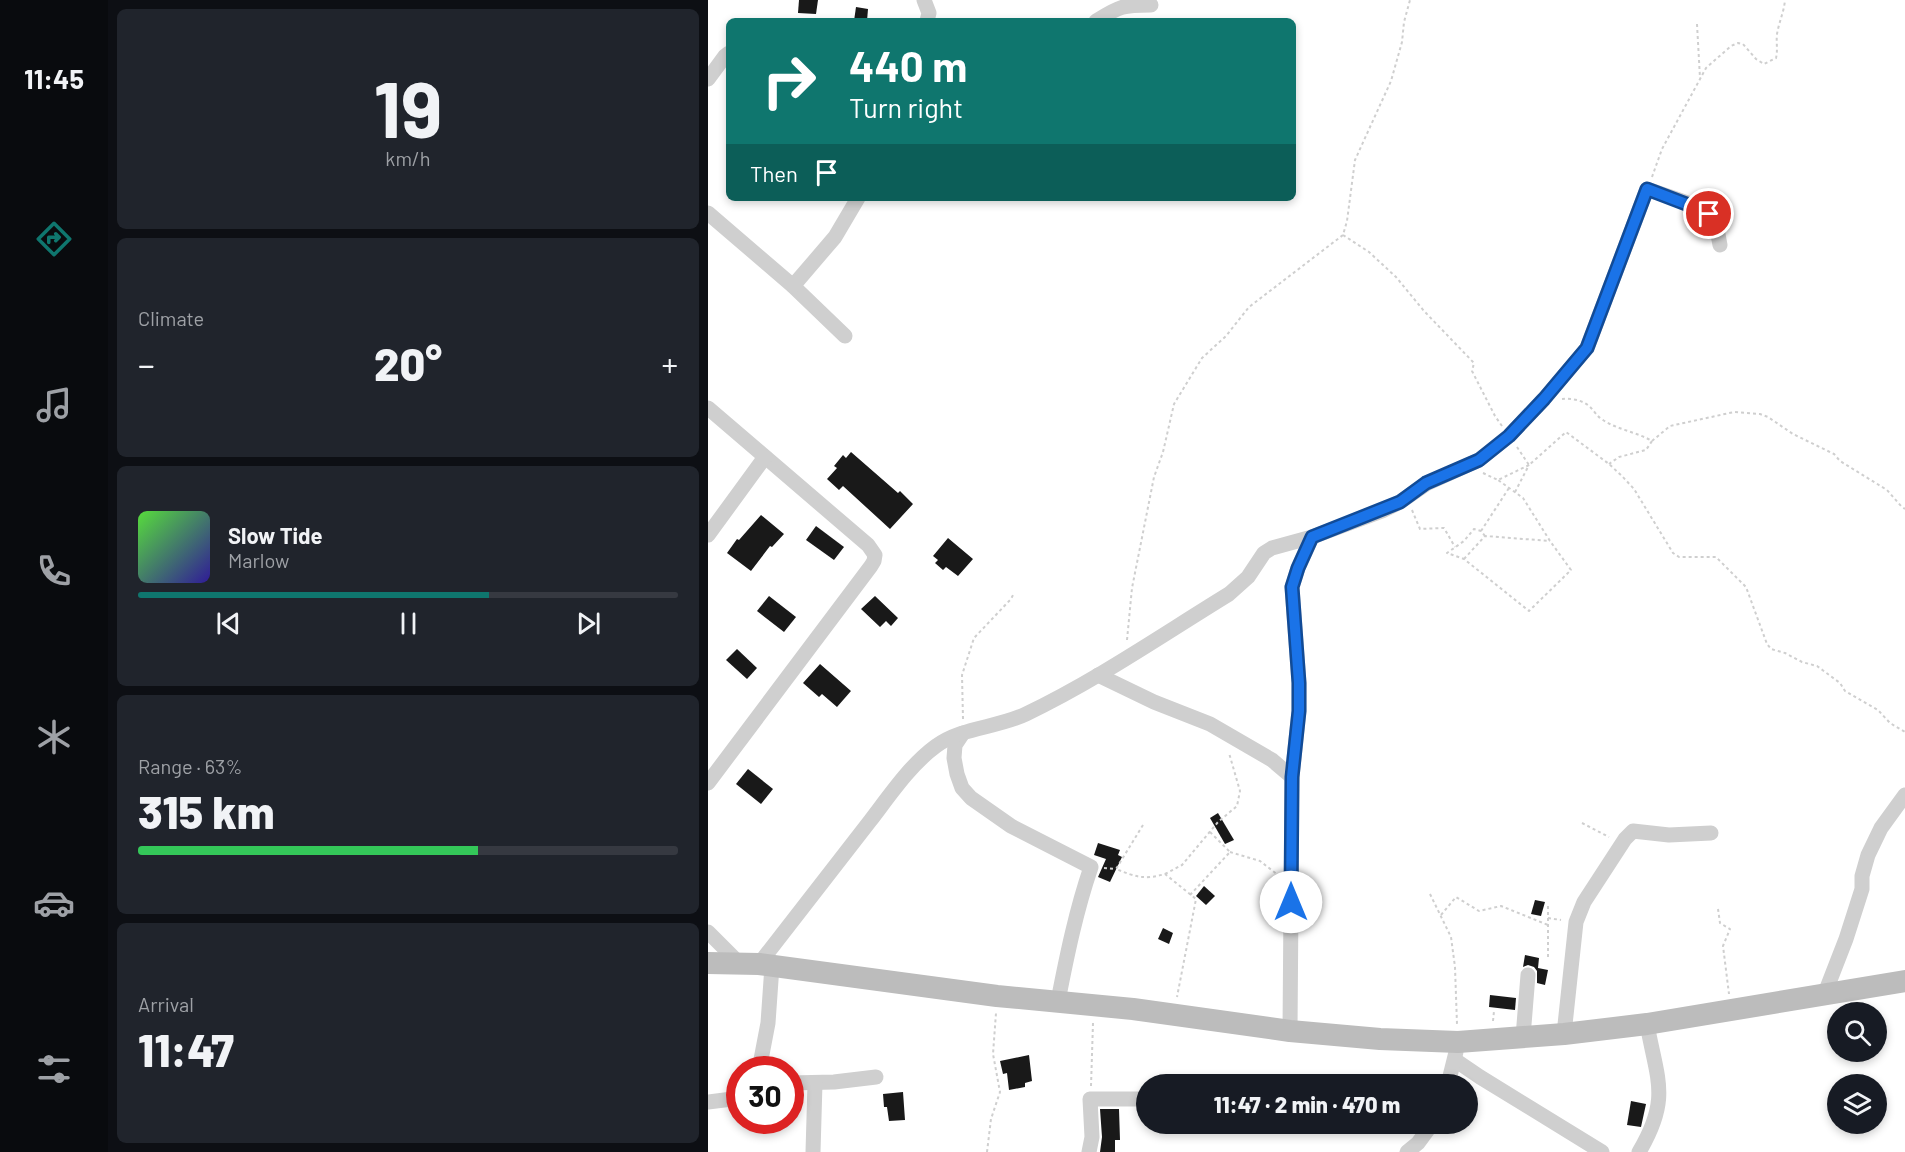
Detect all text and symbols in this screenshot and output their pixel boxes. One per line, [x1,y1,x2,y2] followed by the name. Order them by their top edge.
[849,40,967,90] text: 440 m
[750,42,828,120] icon: right
[373,60,443,154] text: 19
[24,62,84,94] text: 11:45
[849,91,963,123] text: Turn right
[385,146,431,170] text: km/h
[810,156,843,189] icon: arrive
[750,160,798,186] text: Then
[1683,188,1734,239] pin
[1692,197,1725,230] icon: arrive
[33,218,75,260] icon: directions
[138,306,204,330] text: Climate
[374,336,442,390] text: 20°
[138,344,155,384] text: −
[662,344,678,384] text: +
[33,384,75,426] icon: music
[228,522,323,548] text: Slow Tide
[228,548,289,572] text: Marlow
[33,550,75,592] icon: phone
[212,607,245,640] icon: previous
[392,607,425,640] icon: pause
[572,607,605,640] icon: next
[33,716,75,758] icon: climate
[138,754,242,778] text: Range · 63%
[138,784,275,838] text: 315 km
[1259,870,1323,934] position arrow
[33,882,75,924] icon: car
[138,992,194,1016] text: Arrival
[1827,1002,1887,1134] map controls
[1827,1002,1887,1062] button: search
[138,1022,234,1076] text: 11:47
[33,1048,75,1090] icon: filters
[726,1056,804,1134] speed limit sign: 30
[1827,1074,1887,1134] button: layers
[1214,1091,1400,1117] text: 11:47 · 2 min · 470 m

